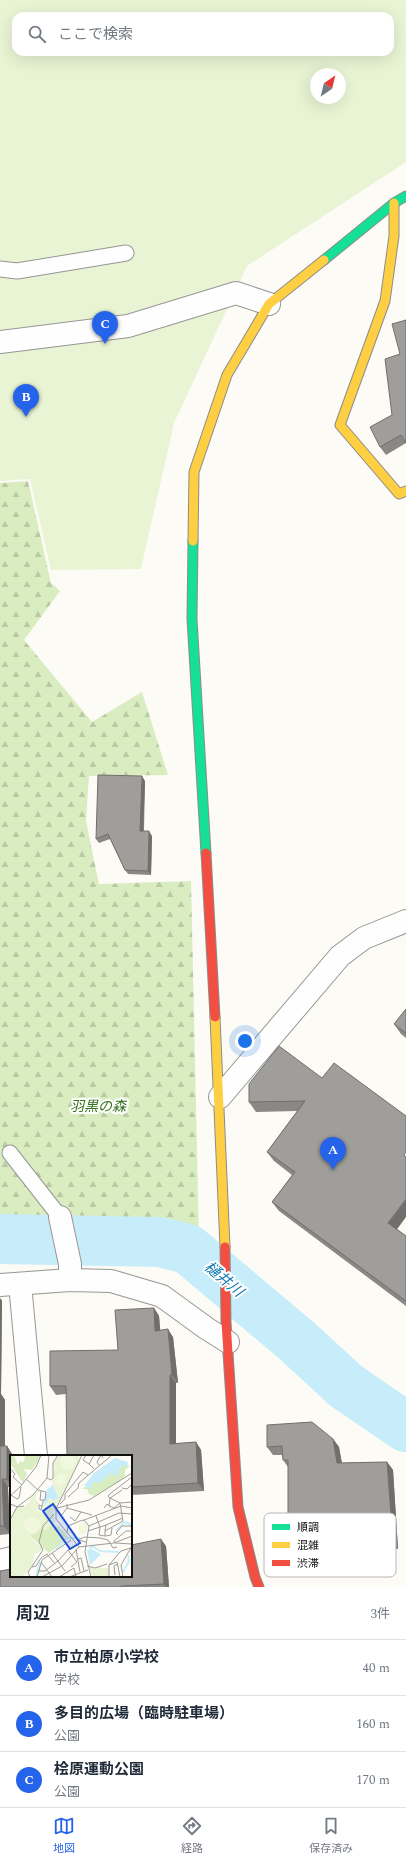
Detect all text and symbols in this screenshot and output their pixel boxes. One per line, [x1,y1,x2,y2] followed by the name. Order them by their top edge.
[12,12,394,56] search box
[26,23,48,45] icon: search
[58,23,133,46] text: ここで検索
[310,68,346,104] north arrow
[92,311,118,344] pin: C
[13,384,39,417] pin: B
[235,1031,255,1051] your location
[70,1096,128,1117] park label: 羽黒の森
[320,1137,346,1170] pin: A
[199,1256,250,1304] water label: 樋井川
[10,1455,132,1577] inset map
[264,1513,396,1577] legend
[297,1519,319,1536] text: 順調
[297,1537,319,1554] text: 混雑
[297,1555,319,1572] text: 渋滞
[16,1601,50,1627] text: 周辺
[370,1604,390,1624] text: 3件
[54,1646,159,1669] text: 市立柏原小学校
[24,1658,34,1678] text: A
[363,1658,390,1678] text: 40 m
[54,1670,80,1690] text: 学校
[54,1702,234,1725] text: 多目的広場（臨時駐車場）
[24,1714,34,1734] text: B
[356,1714,390,1734] text: 160 m
[54,1726,80,1746] text: 公園
[54,1758,144,1781] text: 桧原運動公園
[24,1770,34,1790] text: C
[356,1770,390,1790] text: 170 m
[54,1782,80,1802] text: 公園
[53,1815,75,1857] tab: 地図
[181,1815,203,1857] tab: 経路
[309,1815,353,1857] tab: 保存済み

